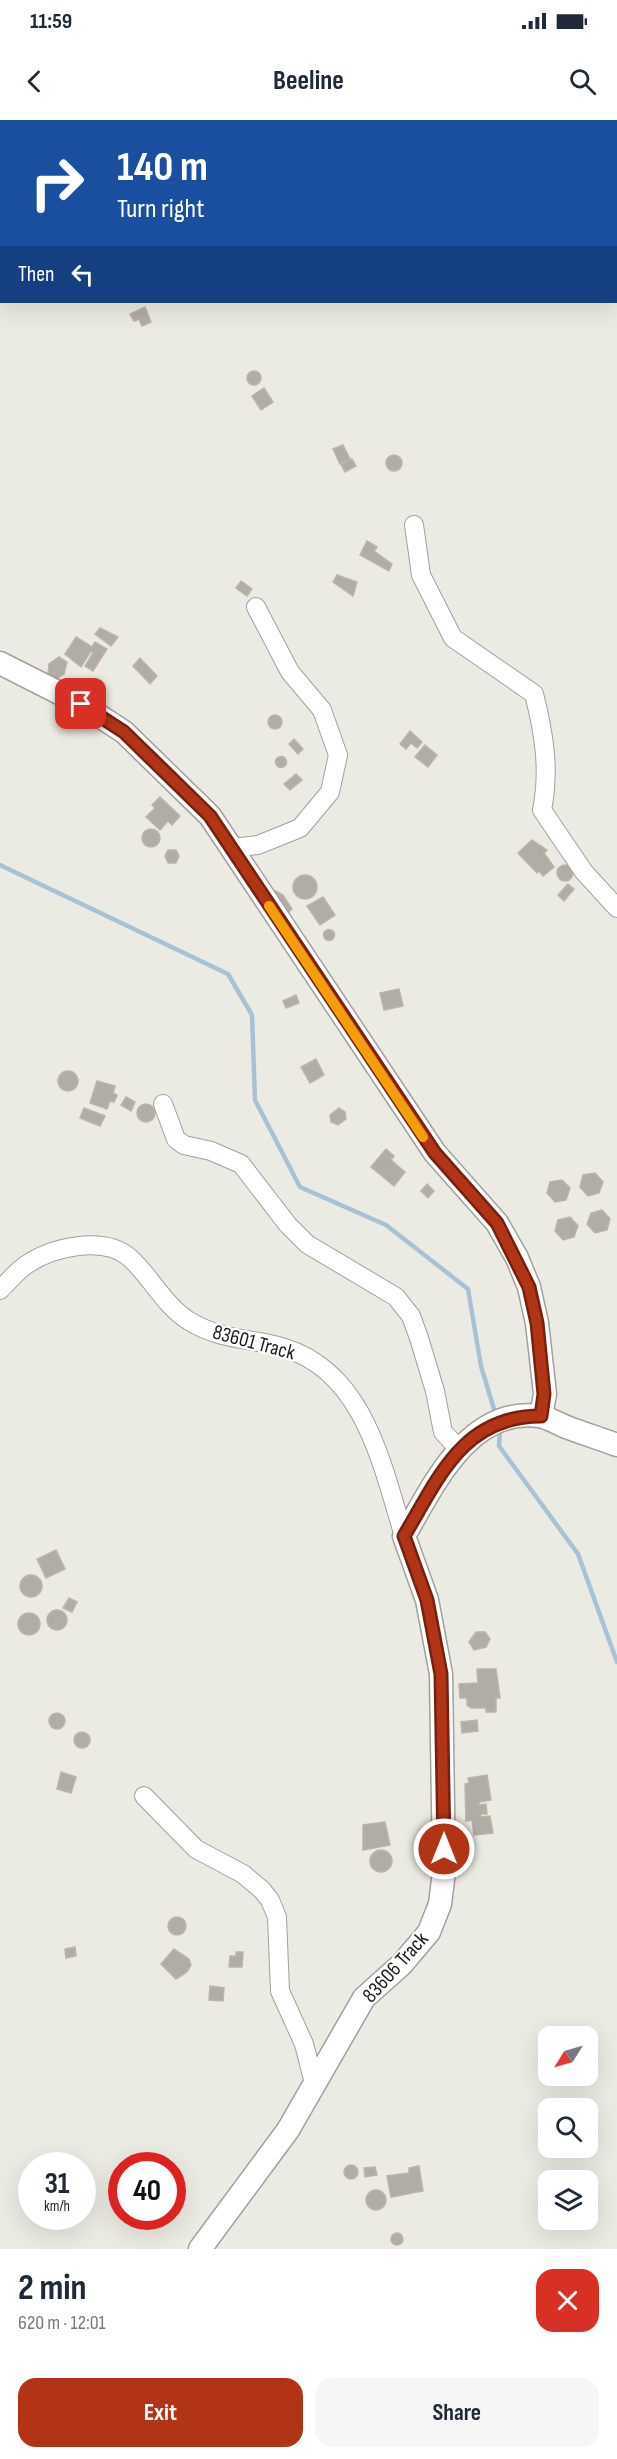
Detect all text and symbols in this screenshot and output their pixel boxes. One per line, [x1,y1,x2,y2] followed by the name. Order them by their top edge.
[30,8,72,35] text: 11:59
[18,65,51,98] icon: back
[273,65,344,97] text: Beeline
[566,65,599,98] icon: search
[117,142,208,193] text: 140 m
[18,144,96,222] icon: right
[117,193,204,225] text: Turn right
[66,258,99,291] icon: left
[18,261,54,288] text: Then
[55,678,106,729] pin
[64,687,97,720] icon: arrive
[210,1319,298,1365] street label: 83601 Track
[412,1817,476,1881] position arrow
[357,1927,434,2008] street label: 83606 Track
[538,2026,598,2086] north arrow
[538,2026,598,2230] map controls
[538,2098,598,2158] button: search
[108,2152,186,2230] speed limit sign: 40
[44,2166,70,2202] text: 31
[538,2170,598,2230] button: layers
[44,2197,70,2216] text: km/h
[18,2267,87,2310] text: 2 min
[536,2269,599,2332] button: close
[18,2311,106,2335] text: 620 m · 12:01
[18,2378,303,2447] button: Exit
[315,2378,599,2447] button: Share

